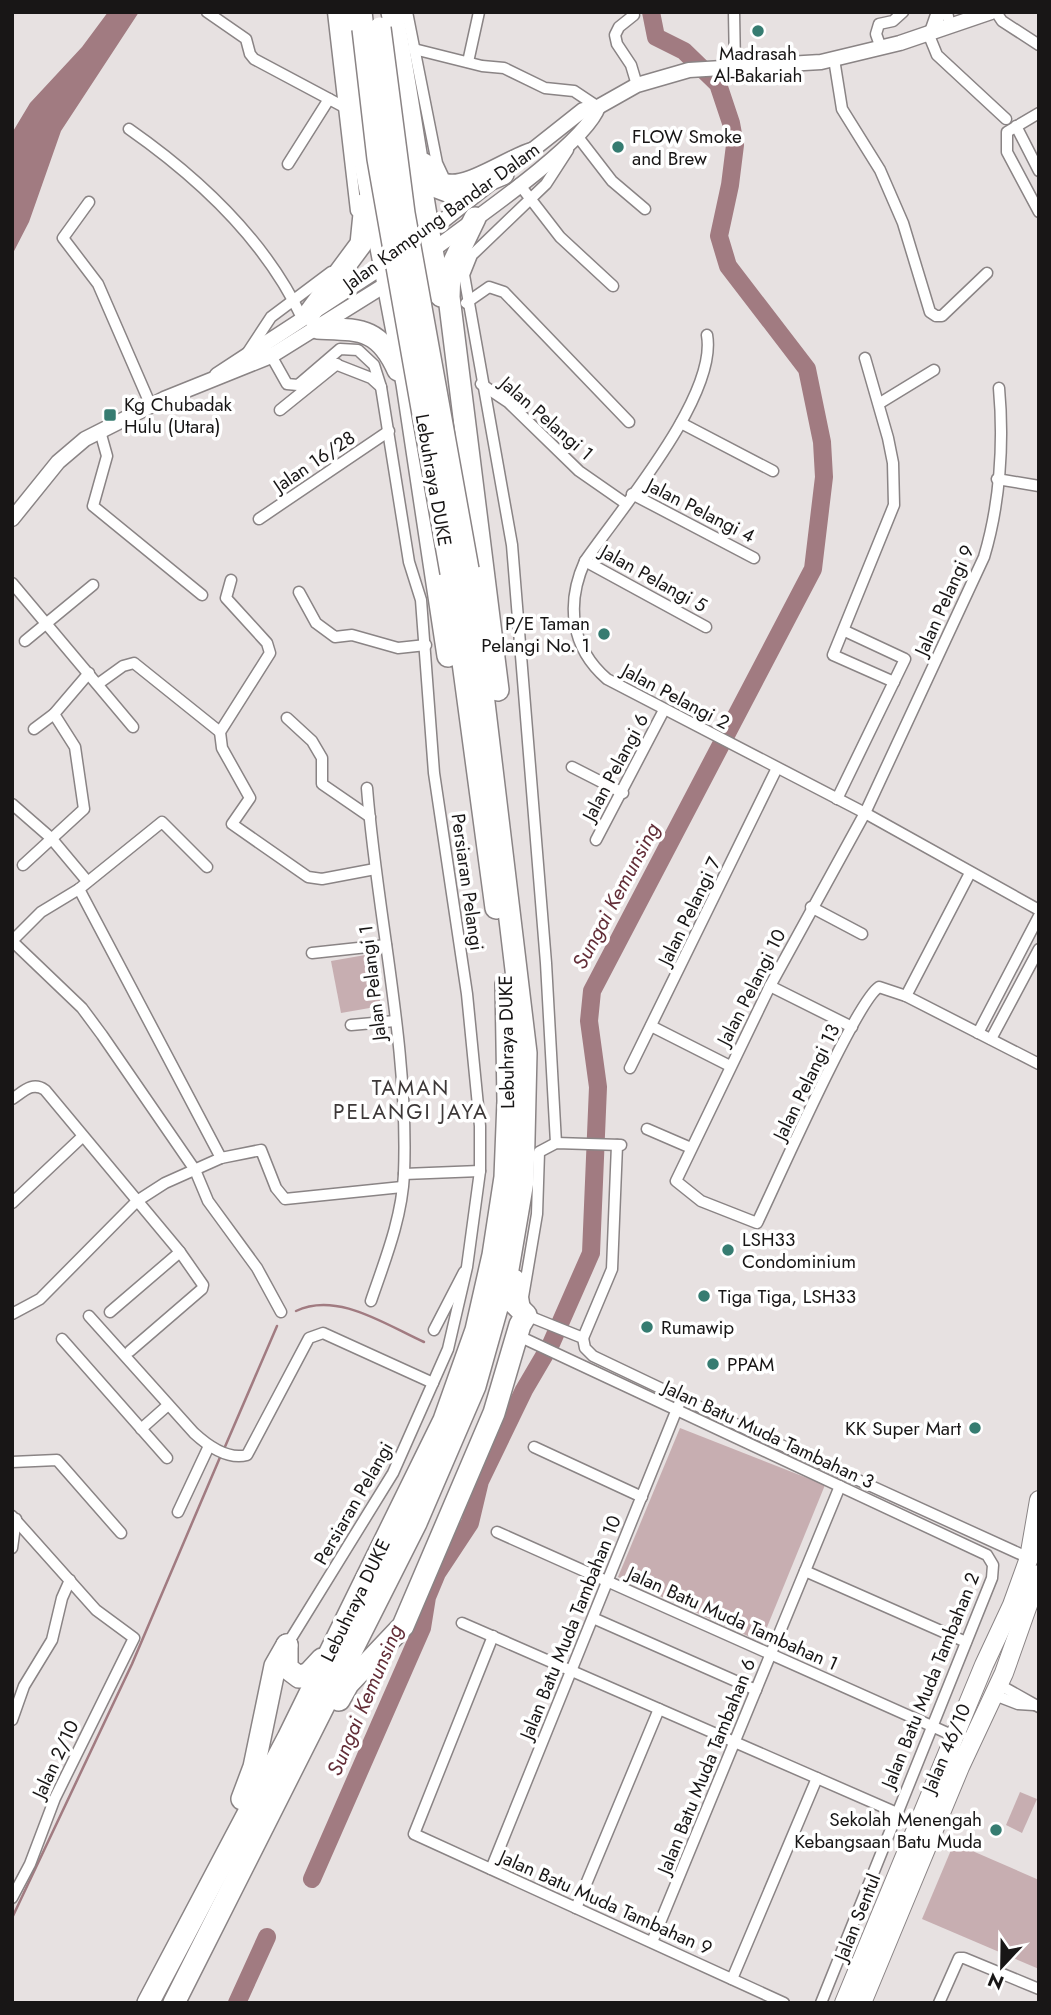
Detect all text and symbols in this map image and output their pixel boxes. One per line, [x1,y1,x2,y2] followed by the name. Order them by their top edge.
[750,23,766,39] marker: Madrasah Al-Bakariah
[714,40,802,89] place label: Madrasah Al-Bakariah
[632,123,742,172] place label: FLOW Smoke and Brew
[335,136,545,299] street label: Jalan Kampung Bandar Dalam
[610,139,626,155] marker: FLOW Smoke and Brew
[492,368,599,467] street label: Jalan Pelangi 1
[124,391,233,440] place label: Kg Chubadak Hulu (Utara)
[102,407,118,423] marker: Kg Chubadak Hulu (Utara)
[409,412,458,548] street label: Lebuhraya DUKE
[266,424,361,500] street label: Jalan 16/28
[639,470,760,549] street label: Jalan Pelangi 4
[593,537,712,619] street label: Jalan Pelangi 5
[907,541,981,663] street label: Jalan Pelangi 9
[481,610,590,659] place label: P/E Taman Pelangi No. 1
[596,626,612,642] marker: P/E Taman Pelangi No. 1
[615,655,734,736] street label: Jalan Pelangi 2
[574,709,655,829] street label: Jalan Pelangi 6
[445,812,490,952] street label: Persiaran Pelangi
[565,817,667,974] water label: Sungai Kemunsing
[650,853,727,973] street label: Jalan Pelangi 7
[352,924,393,1045] street label: Jalan Pelangi 1
[709,924,792,1053] street label: Jalan Pelangi 10
[492,975,521,1109] street label: Lebuhraya DUKE
[765,1020,846,1148] street label: Jalan Pelangi 13
[333,1073,489,1127] district label: TAMAN PELANGI JAYA
[742,1226,856,1275] place label: LSH33 Condominium
[720,1242,736,1258] marker: LSH33 Condominium
[718,1283,856,1310] place label: Tiga Tiga, LSH33
[696,1288,712,1304] marker: Tiga Tiga, LSH33
[661,1314,734,1341] place label: Rumawip
[639,1319,655,1335] marker: Rumawip
[727,1351,774,1378] place label: PPAM
[705,1356,721,1372] marker: PPAM
[656,1372,879,1495] street label: Jalan Batu Muda Tambahan 3
[845,1415,961,1442] place label: KK Super Mart
[967,1420,983,1436] marker: KK Super Mart
[307,1437,400,1570] street label: Persiaran Pelangi
[512,1511,628,1746] street label: Jalan Batu Muda Tambahan 10
[314,1534,397,1666] street label: Lebuhraya DUKE
[620,1559,842,1677] street label: Jalan Batu Muda Tambahan 1
[874,1568,986,1795] street label: Jalan Batu Muda Tambahan 2
[320,1619,411,1780] water label: Sungai Kemunsing
[650,1654,762,1881] street label: Jalan Batu Muda Tambahan 6
[914,1699,977,1800] street label: Jalan 46/10
[24,1716,85,1805] street label: Jalan 2/10
[794,1806,982,1855] place label: Sekolah Menengah Kebangsaan Batu Muda
[988,1822,1004,1838] marker: Sekolah Menengah Kebangsaan Batu Muda
[492,1842,717,1962] street label: Jalan Batu Muda Tambahan 9
[827,1869,887,1968] street label: Jalan Sentul
[967,1931,1037,2001] north arrow
[984,1966,1008,1997] text: N

